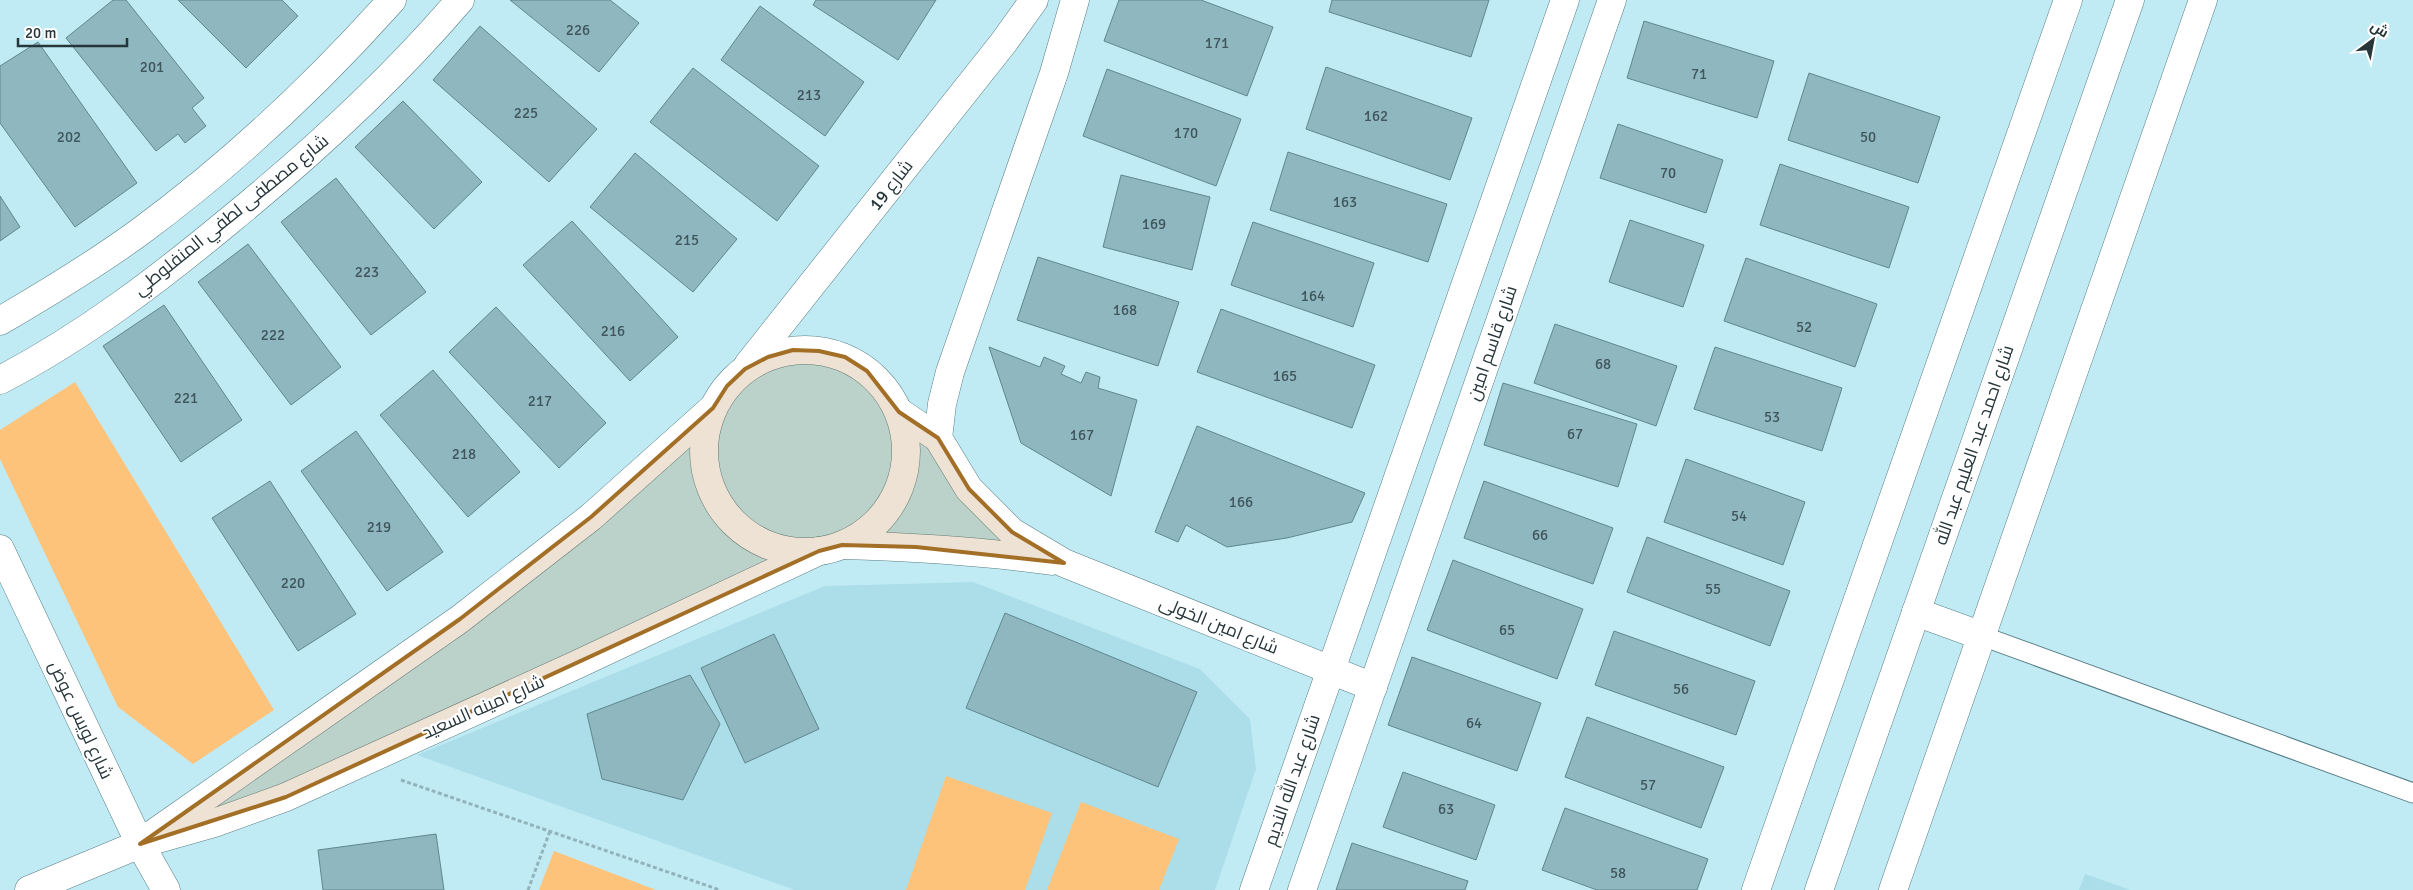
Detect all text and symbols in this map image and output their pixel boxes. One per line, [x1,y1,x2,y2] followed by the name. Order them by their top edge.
[18,15,126,47] scale bar
[2348,15,2398,65] north arrow
[2368,17,2392,41] text: ش
[566,21,590,39] house number: 226
[25,24,56,42] text: 20 m
[1205,34,1229,52] house number: 171
[140,58,164,76] house number: 201
[1691,65,1707,83] house number: 71
[797,86,821,104] house number: 213
[514,104,538,122] house number: 225
[1364,107,1388,125] house number: 162
[1174,124,1198,142] house number: 170
[57,128,81,146] house number: 202
[1860,128,1876,146] house number: 50
[129,130,335,303] street label: شارع مصطفى لطفي المنفلوطي
[864,155,918,215] street label: شارع 19
[1660,164,1676,182] house number: 70
[1333,193,1357,211] house number: 163
[1142,215,1166,233] house number: 169
[675,231,699,249] house number: 215
[355,263,379,281] house number: 223
[1462,283,1523,404] street label: شارع قاسم امين
[1301,287,1325,305] house number: 164
[1113,301,1137,319] house number: 168
[1796,318,1812,336] house number: 52
[601,322,625,340] house number: 216
[261,326,285,344] house number: 222
[1928,342,2020,548] street label: شارع احمد عبد العليم عبد الله
[1595,355,1611,373] house number: 68
[1273,367,1297,385] house number: 165
[174,389,198,407] house number: 221
[528,392,552,410] house number: 217
[1764,408,1780,426] house number: 53
[1567,425,1583,443] house number: 67
[1070,426,1094,444] house number: 167
[452,445,476,463] house number: 218
[1229,493,1253,511] house number: 166
[1731,507,1747,525] house number: 54
[367,518,391,536] house number: 219
[1532,526,1548,544] house number: 66
[281,574,305,592] house number: 220
[1705,580,1721,598] house number: 55
[1156,591,1282,660] street label: شارع امين الخولى
[1499,621,1515,639] house number: 65
[43,657,118,783] street label: شارع لويس عوض
[418,670,548,745] street label: شارع امينه السعيد
[1673,680,1689,698] house number: 56
[1258,711,1326,849] street label: شارع عبد الله النديم
[1466,714,1482,732] house number: 64
[1640,776,1656,794] house number: 57
[1438,800,1454,818] house number: 63
[1610,864,1626,882] house number: 58

